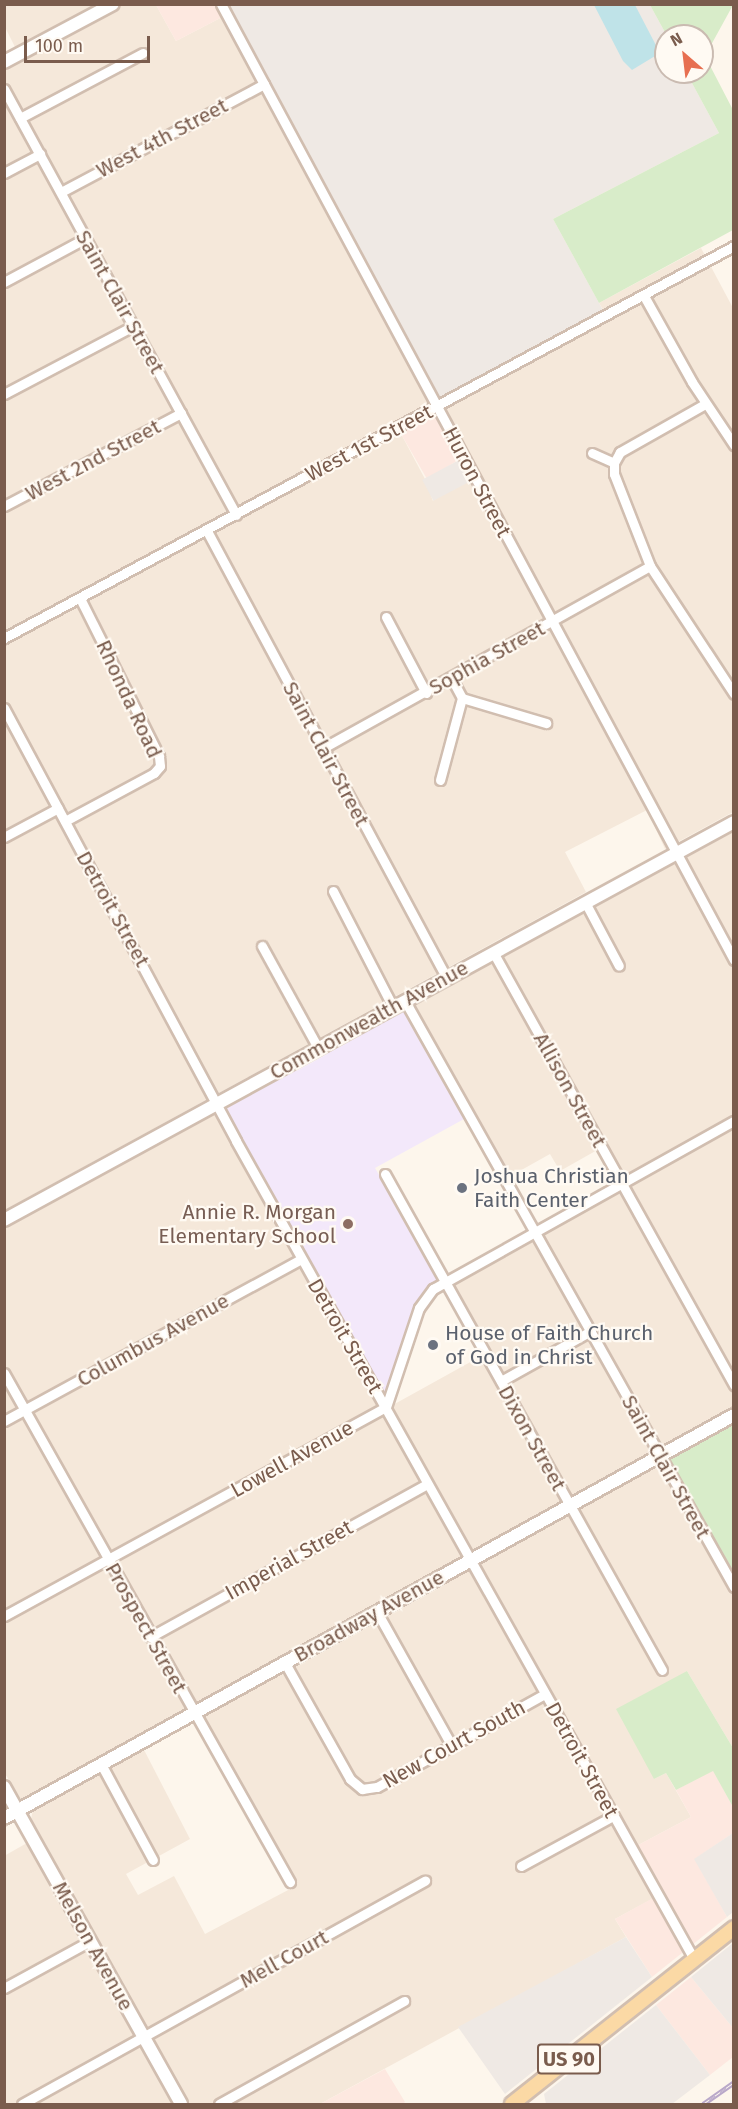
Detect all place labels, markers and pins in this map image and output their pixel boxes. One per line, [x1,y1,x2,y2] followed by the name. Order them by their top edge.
[474,1163,629,1213] place label: Joshua Christian Faith Center
[455,1181,469,1195] marker: Joshua Christian Faith Center
[158,1199,336,1249] place label: Annie R. Morgan Elementary School
[341,1217,355,1231] marker: Annie R. Morgan Elementary School
[445,1320,653,1370] place label: House of Faith Church of God in Christ
[426,1338,440,1352] marker: House of Faith Church of God in Christ

